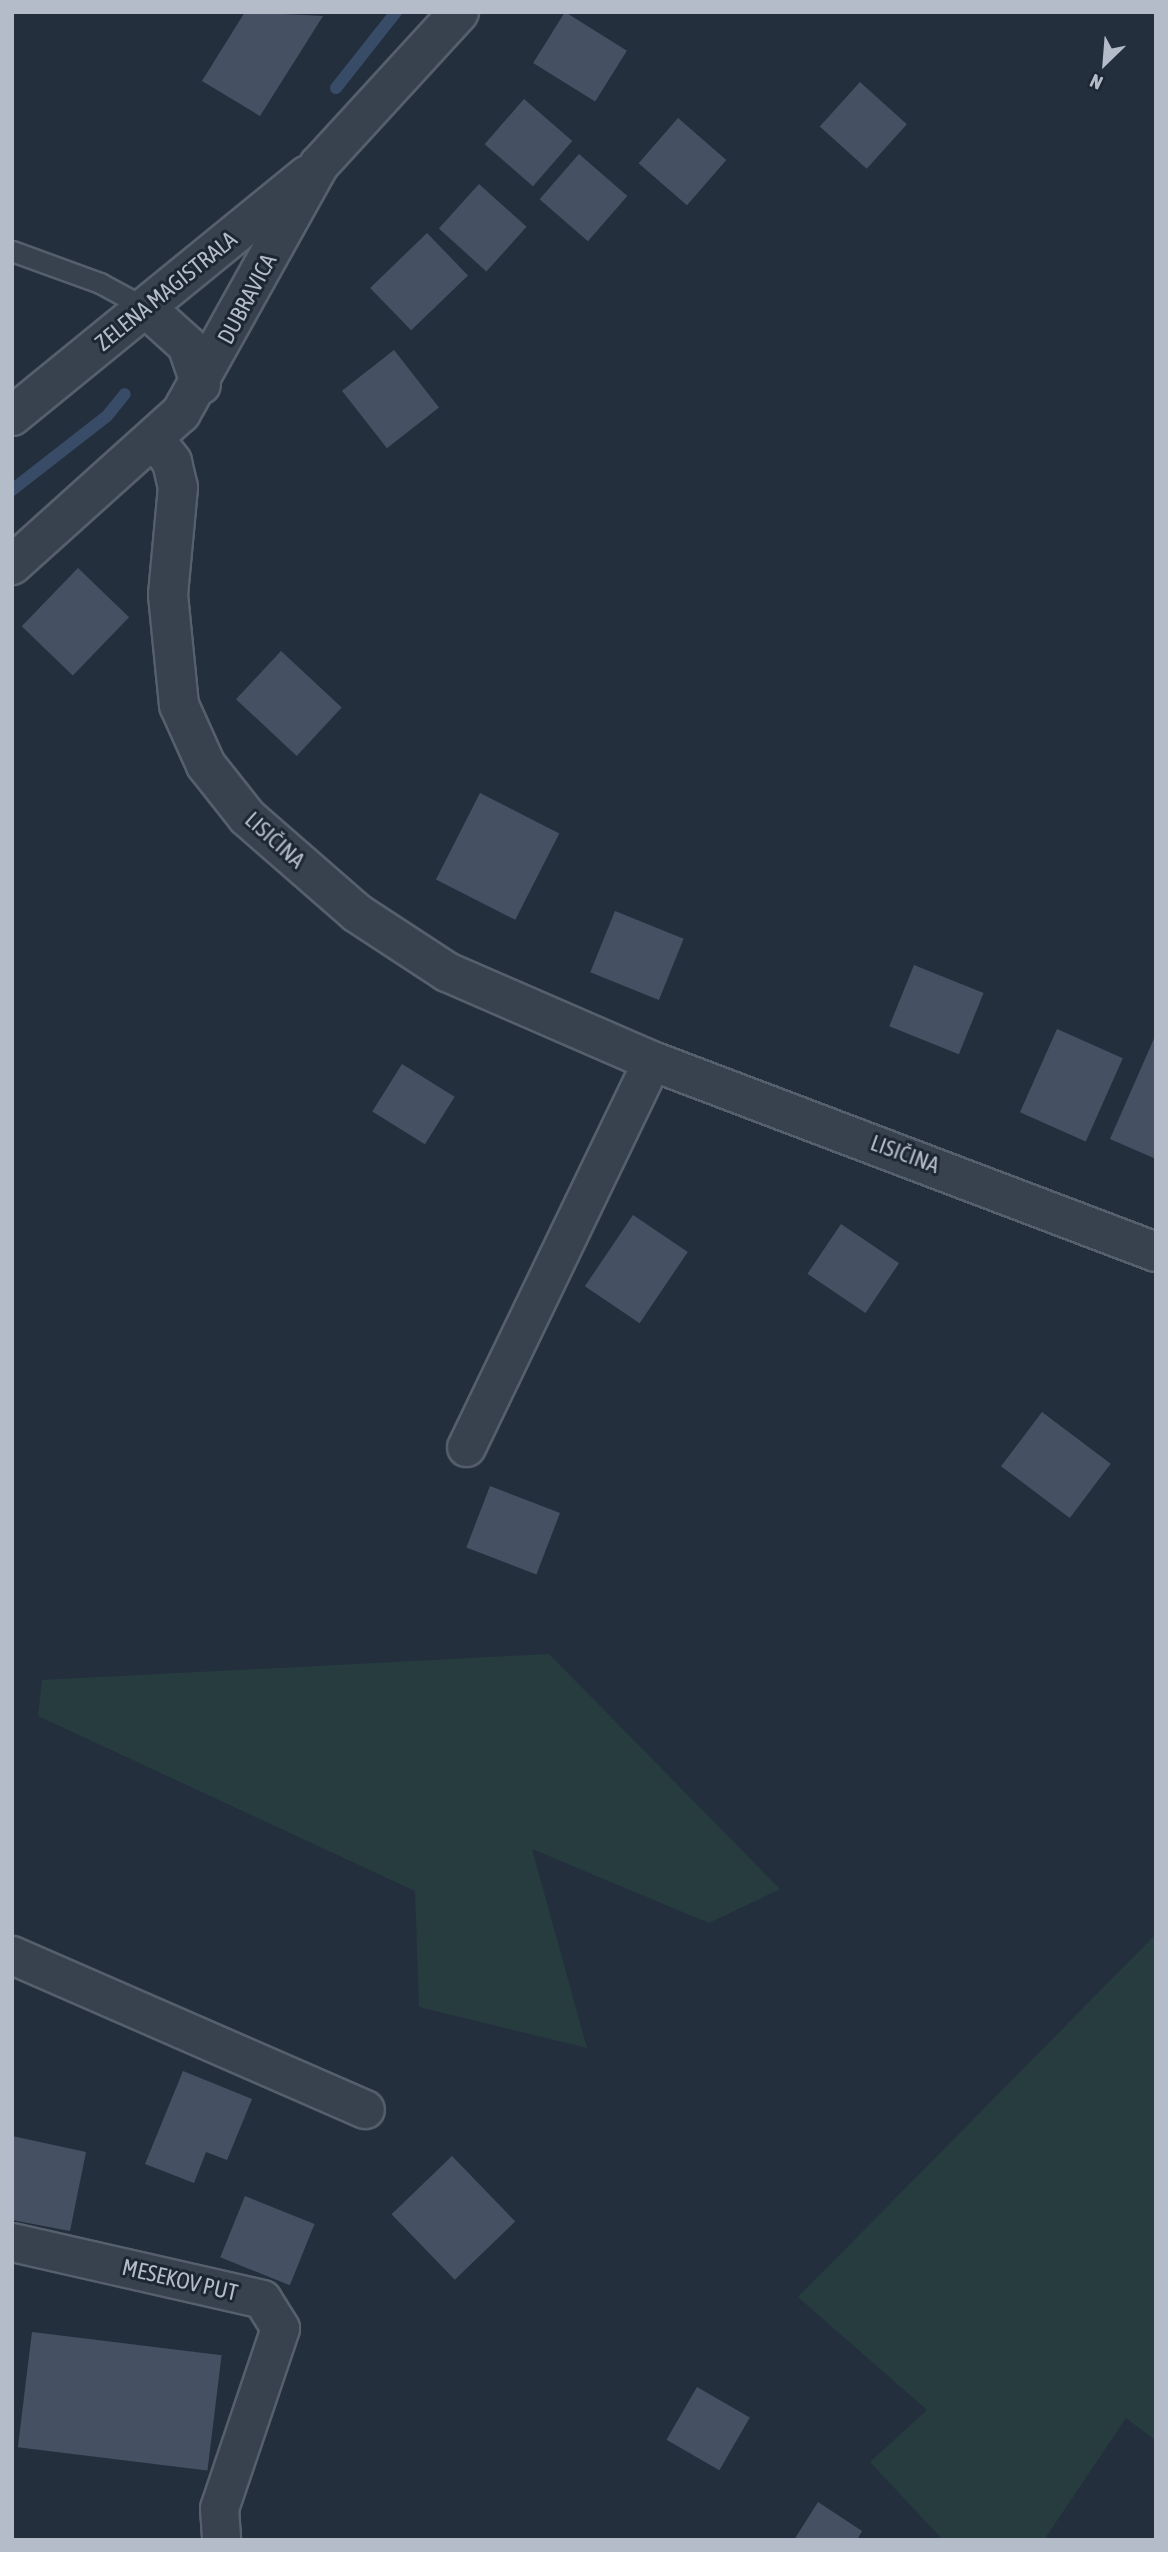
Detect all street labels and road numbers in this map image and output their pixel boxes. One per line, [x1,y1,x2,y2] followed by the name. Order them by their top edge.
[90,225,242,357] street label: ZELENA MAGISTRALA
[212,249,282,349] street label: DUBRAVICA
[239,806,311,874] street label: LISIČINA
[867,1129,943,1179] street label: LISIČINA
[120,2253,240,2307] street label: MESEKOV PUT

